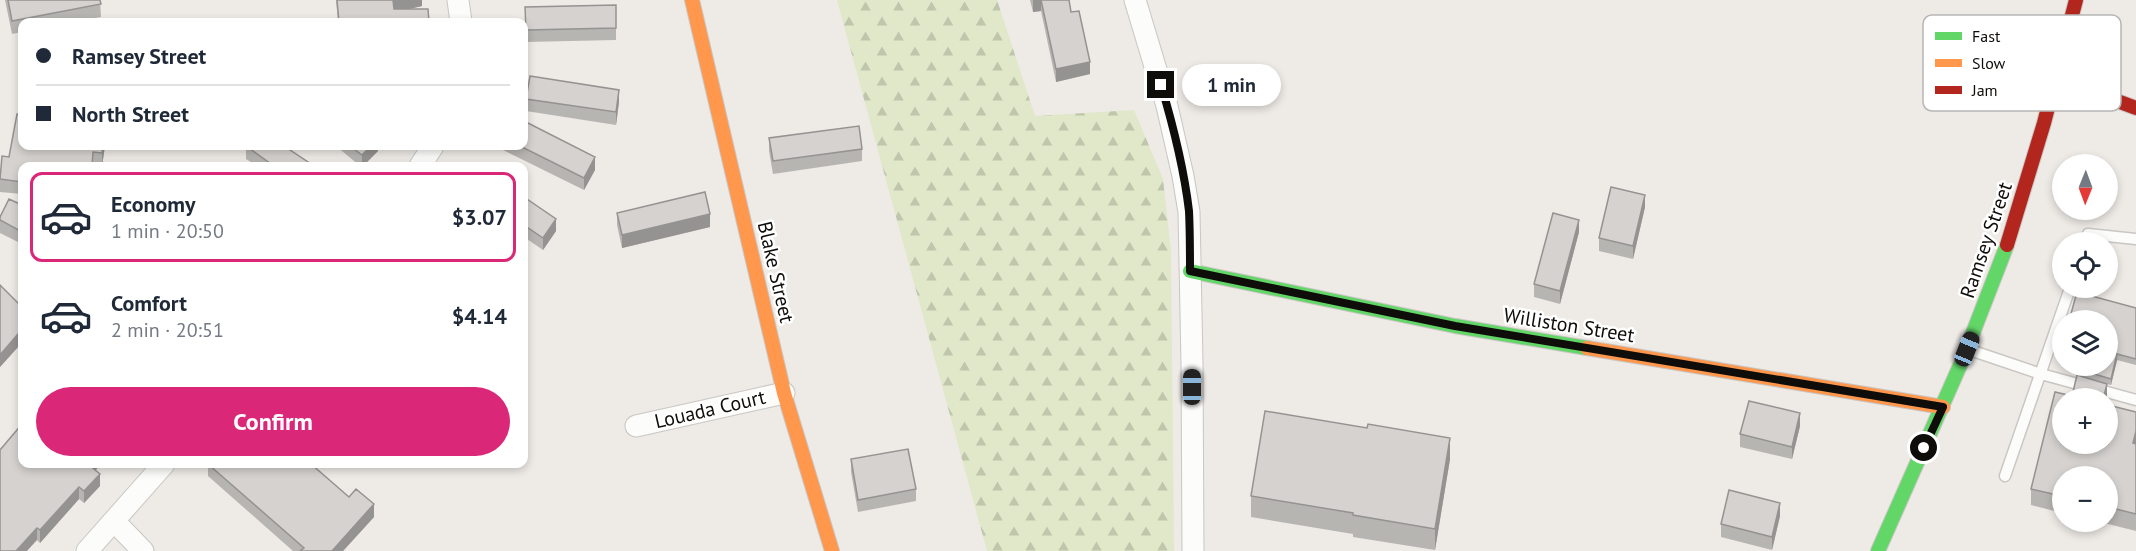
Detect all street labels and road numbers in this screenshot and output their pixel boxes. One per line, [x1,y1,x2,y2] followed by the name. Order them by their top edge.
[1954,178,2018,301] street label: Ramsey Street
[752,219,800,325] street label: Blake Street
[1502,302,1636,348] street label: Williston Street
[652,384,768,434] street label: Louada Court

